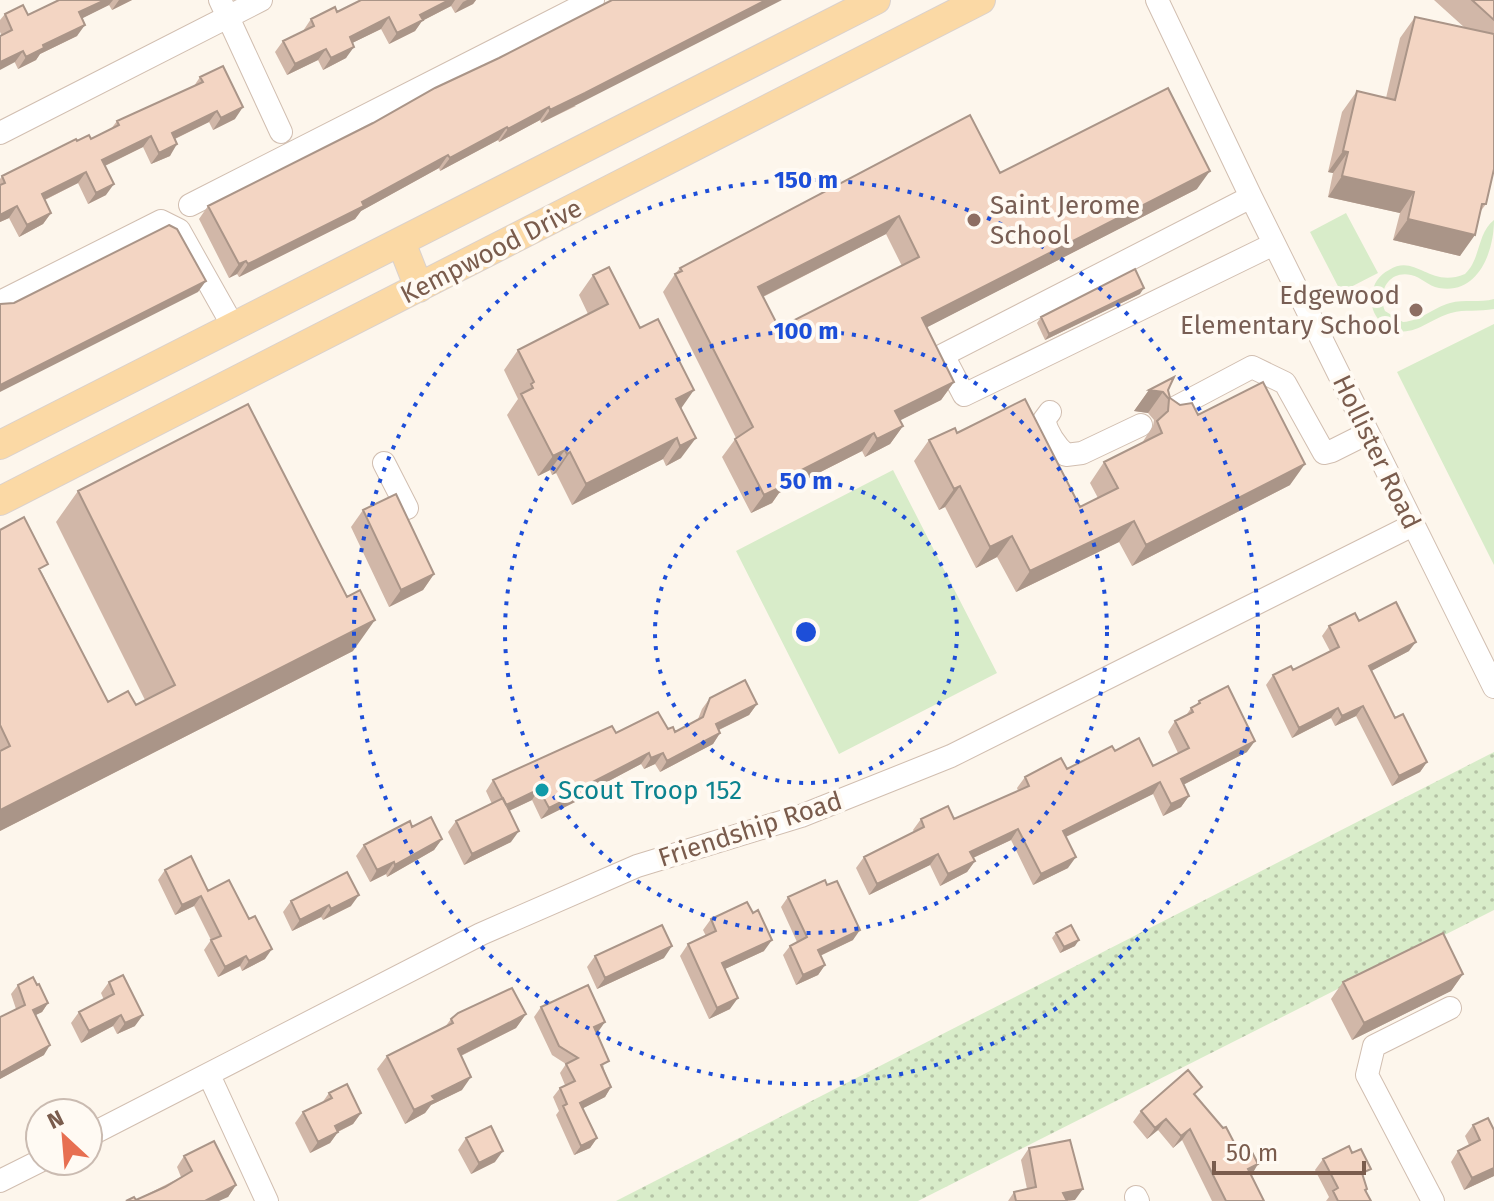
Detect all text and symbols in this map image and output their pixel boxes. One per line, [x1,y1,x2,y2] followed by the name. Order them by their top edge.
[774,166,838,194] text: 150 m
[990,190,1140,251] place label: Saint Jerome School
[395,192,587,310] street label: Kempwood Drive
[965,211,983,229] marker: Saint Jerome School
[1180,280,1400,341] place label: Edgewood Elementary School
[1407,301,1425,319] marker: Edgewood Elementary School
[773,317,839,345] text: 100 m
[1326,370,1427,534] street label: Hollister Road
[780,467,832,495] text: 50 m
[792,618,820,646] centre of rings
[558,775,742,806] place label: Scout Troop 152
[533,781,551,799] marker: Scout Troop 152
[654,785,846,874] street label: Friendship Road
[24,1097,104,1177] north arrow
[43,1104,68,1135] text: N
[1214,1125,1364,1175] scale bar
[1226,1139,1278,1167] text: 50 m

